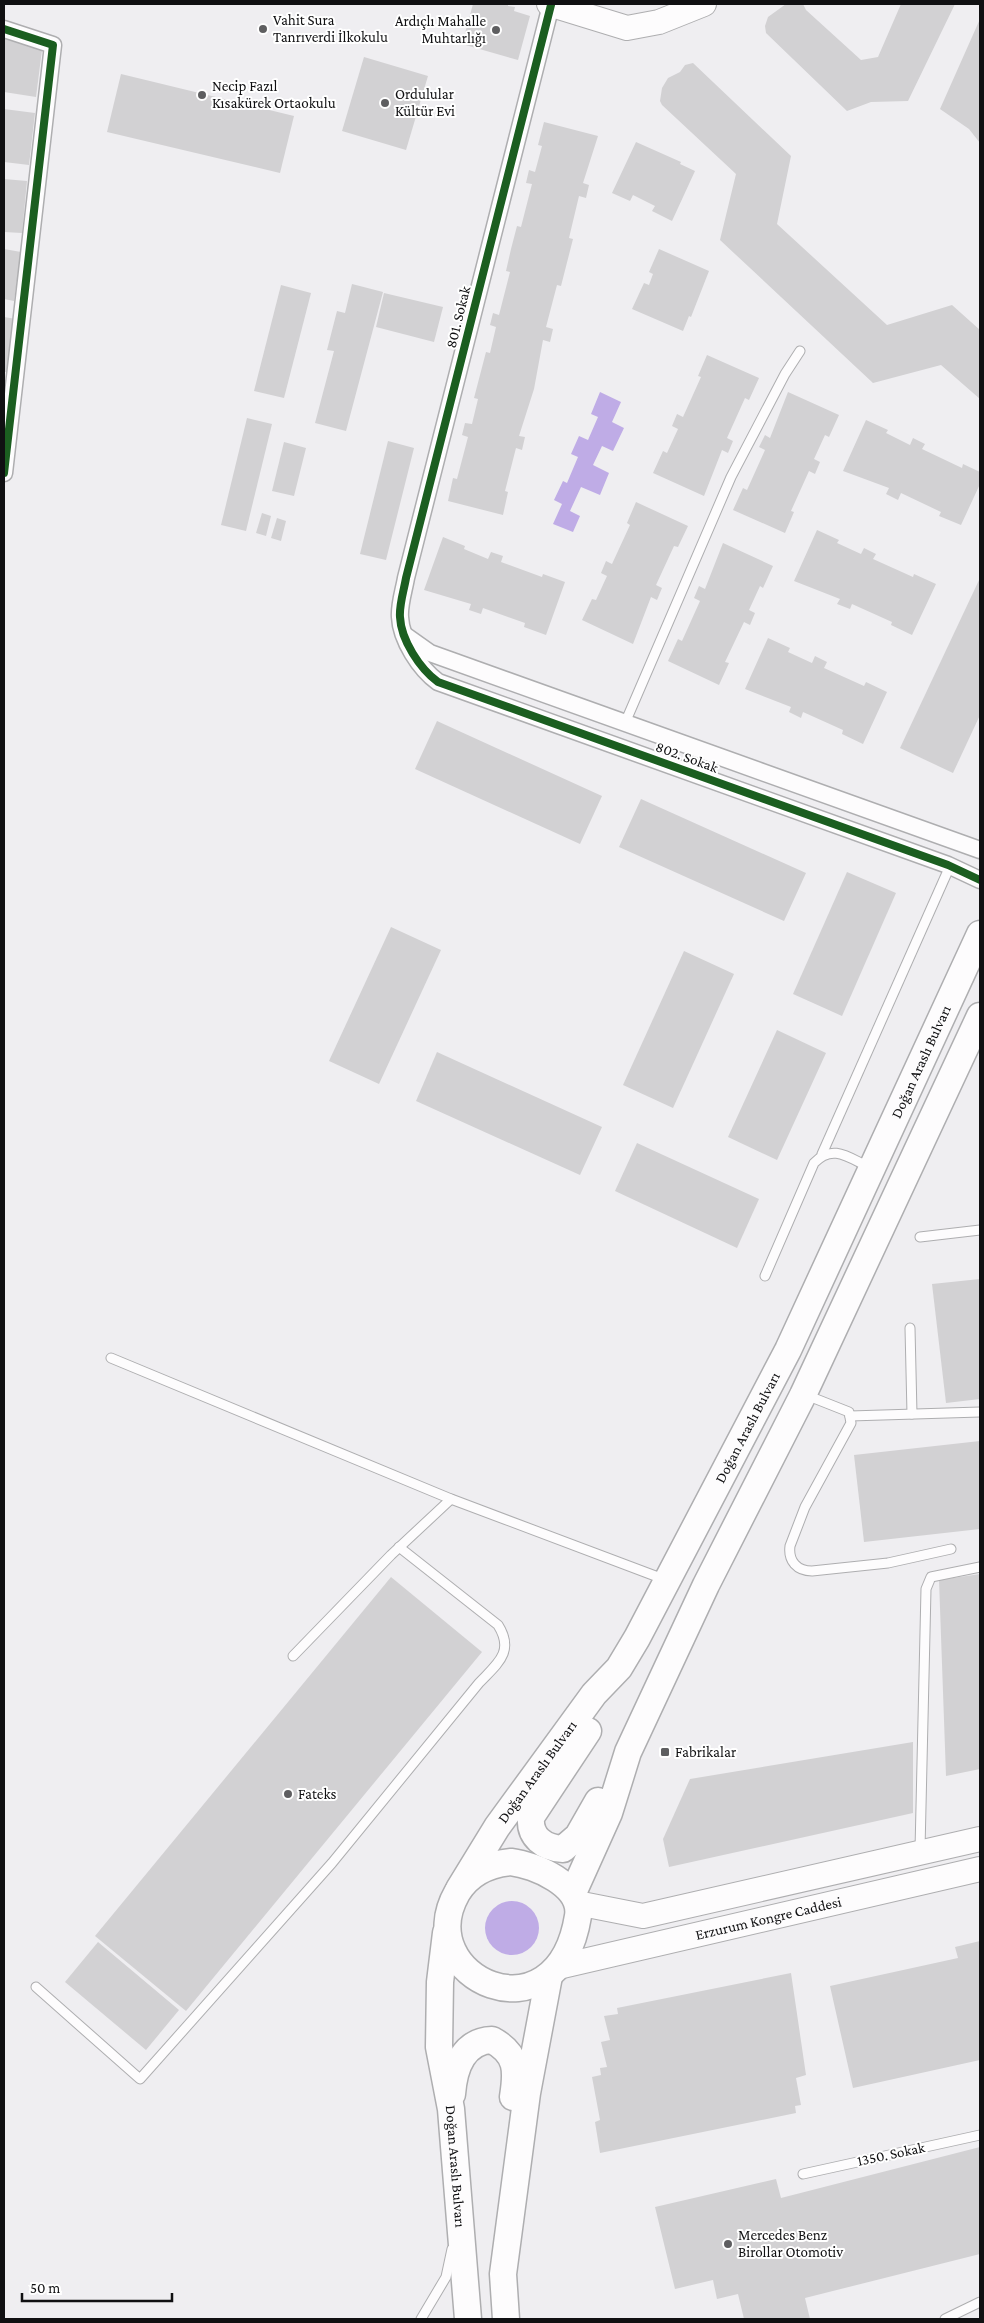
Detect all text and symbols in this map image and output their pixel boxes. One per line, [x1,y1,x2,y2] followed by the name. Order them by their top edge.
[273,12,388,45] place label: Vahit Sura Tanrıverdi İlkokulu
[395,13,486,47] place label: Ardıçlı Mahalle Muhtarlığı
[257,23,269,35] marker: Vahit Sura Tanrıverdi İlkokulu
[490,24,502,36] marker: Ardıçlı Mahalle Muhtarlığı
[212,78,336,111] place label: Necip Fazıl Kısakürek Ortaokulu
[395,86,455,119] place label: Ordulular Kültür Evi
[196,89,208,101] marker: Necip Fazıl Kısakürek Ortaokulu
[379,97,391,109] marker: Ordulular Kültür Evi
[443,283,474,350] street label: 801. Sokak
[654,738,721,776] street label: 802. Sokak
[888,1003,954,1121] street label: Doğan Araslı Bulvarı
[712,1369,783,1486] street label: Doğan Araslı Bulvarı
[495,1717,580,1826] street label: Doğan Araslı Bulvarı
[675,1744,737,1760] place label: Fabrikalar
[659,1746,671,1758] marker: Fabrikalar
[298,1786,337,1802] place label: Fateks
[282,1788,294,1800] marker: Fateks
[694,1893,843,1943] street label: Erzurum Kongre Caddesi
[443,2104,469,2228] street label: Doğan Araslı Bulvarı
[855,2139,927,2169] street label: 1350. Sokak
[738,2227,843,2260] place label: Mercedes Benz Birollar Otomotiv
[722,2238,734,2250] marker: Mercedes Benz Birollar Otomotiv
[22,2270,172,2302] scale bar
[30,2280,60,2296] text: 50 m

